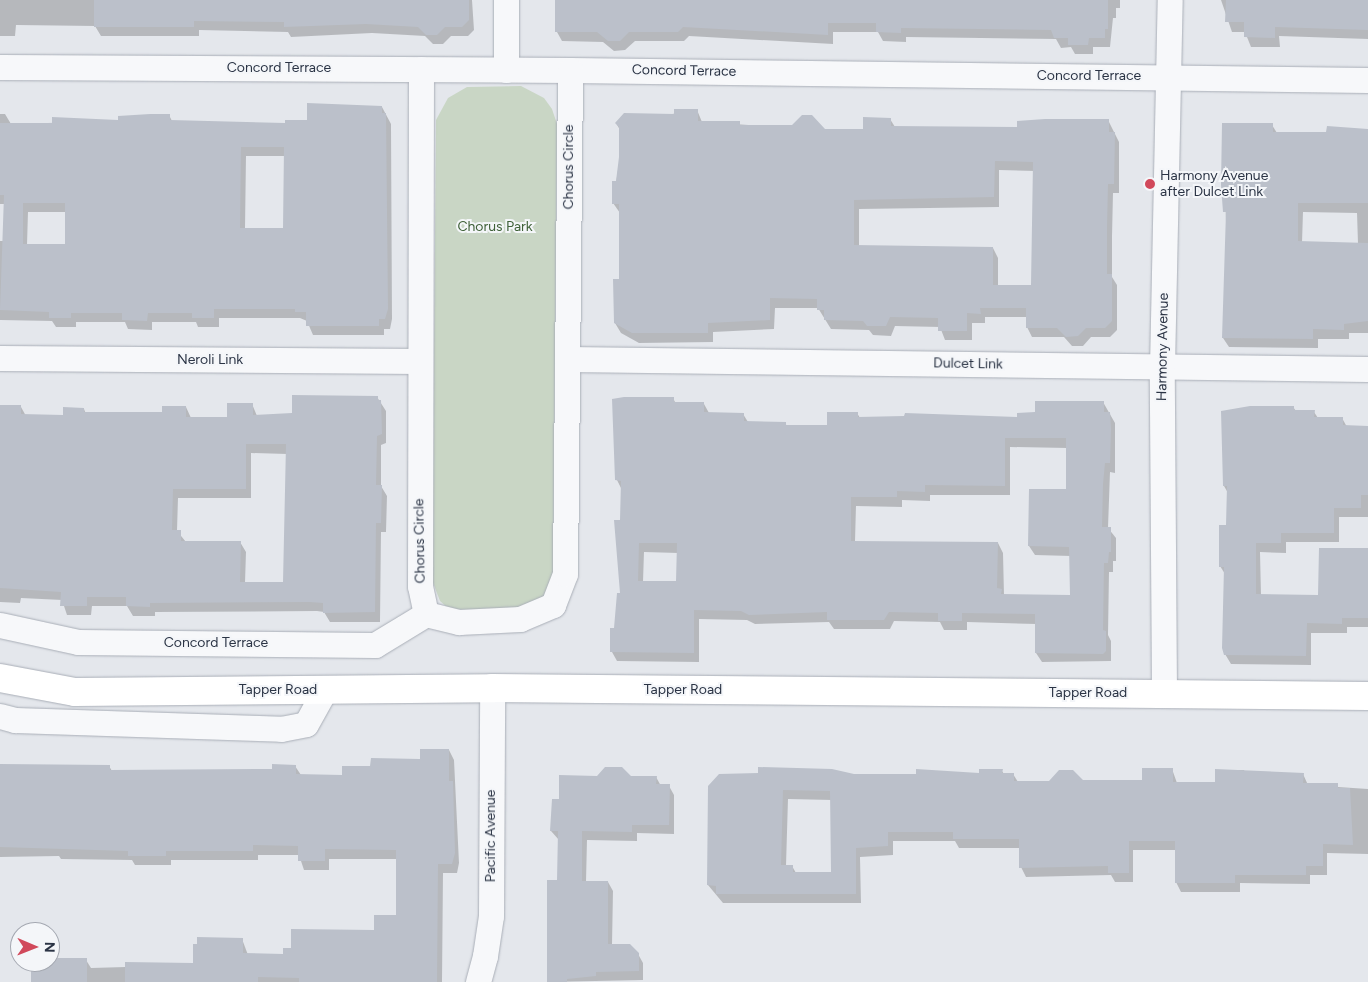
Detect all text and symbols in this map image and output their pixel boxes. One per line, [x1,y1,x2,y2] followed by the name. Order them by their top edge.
[227,60,331,76] street label: Concord Terrace
[632,62,736,80] street label: Concord Terrace
[1037,68,1141,84] street label: Concord Terrace
[561,125,577,209] street label: Chorus Circle
[1160,168,1268,200] place label: Harmony Avenue after Dulcet Link
[1144,178,1156,190] marker: Harmony Avenue after Dulcet Link
[457,219,533,235] park label: Chorus Park
[1154,293,1172,401] street label: Harmony Avenue
[177,352,243,368] street label: Neroli Link
[933,355,1003,373] street label: Dulcet Link
[411,498,429,584] street label: Chorus Circle
[164,635,268,651] street label: Concord Terrace
[239,682,317,698] street label: Tapper Road
[644,682,722,698] street label: Tapper Road
[1049,685,1127,701] street label: Tapper Road
[483,790,499,882] street label: Pacific Avenue
[10,922,60,972] north arrow
[41,942,58,953] text: N

